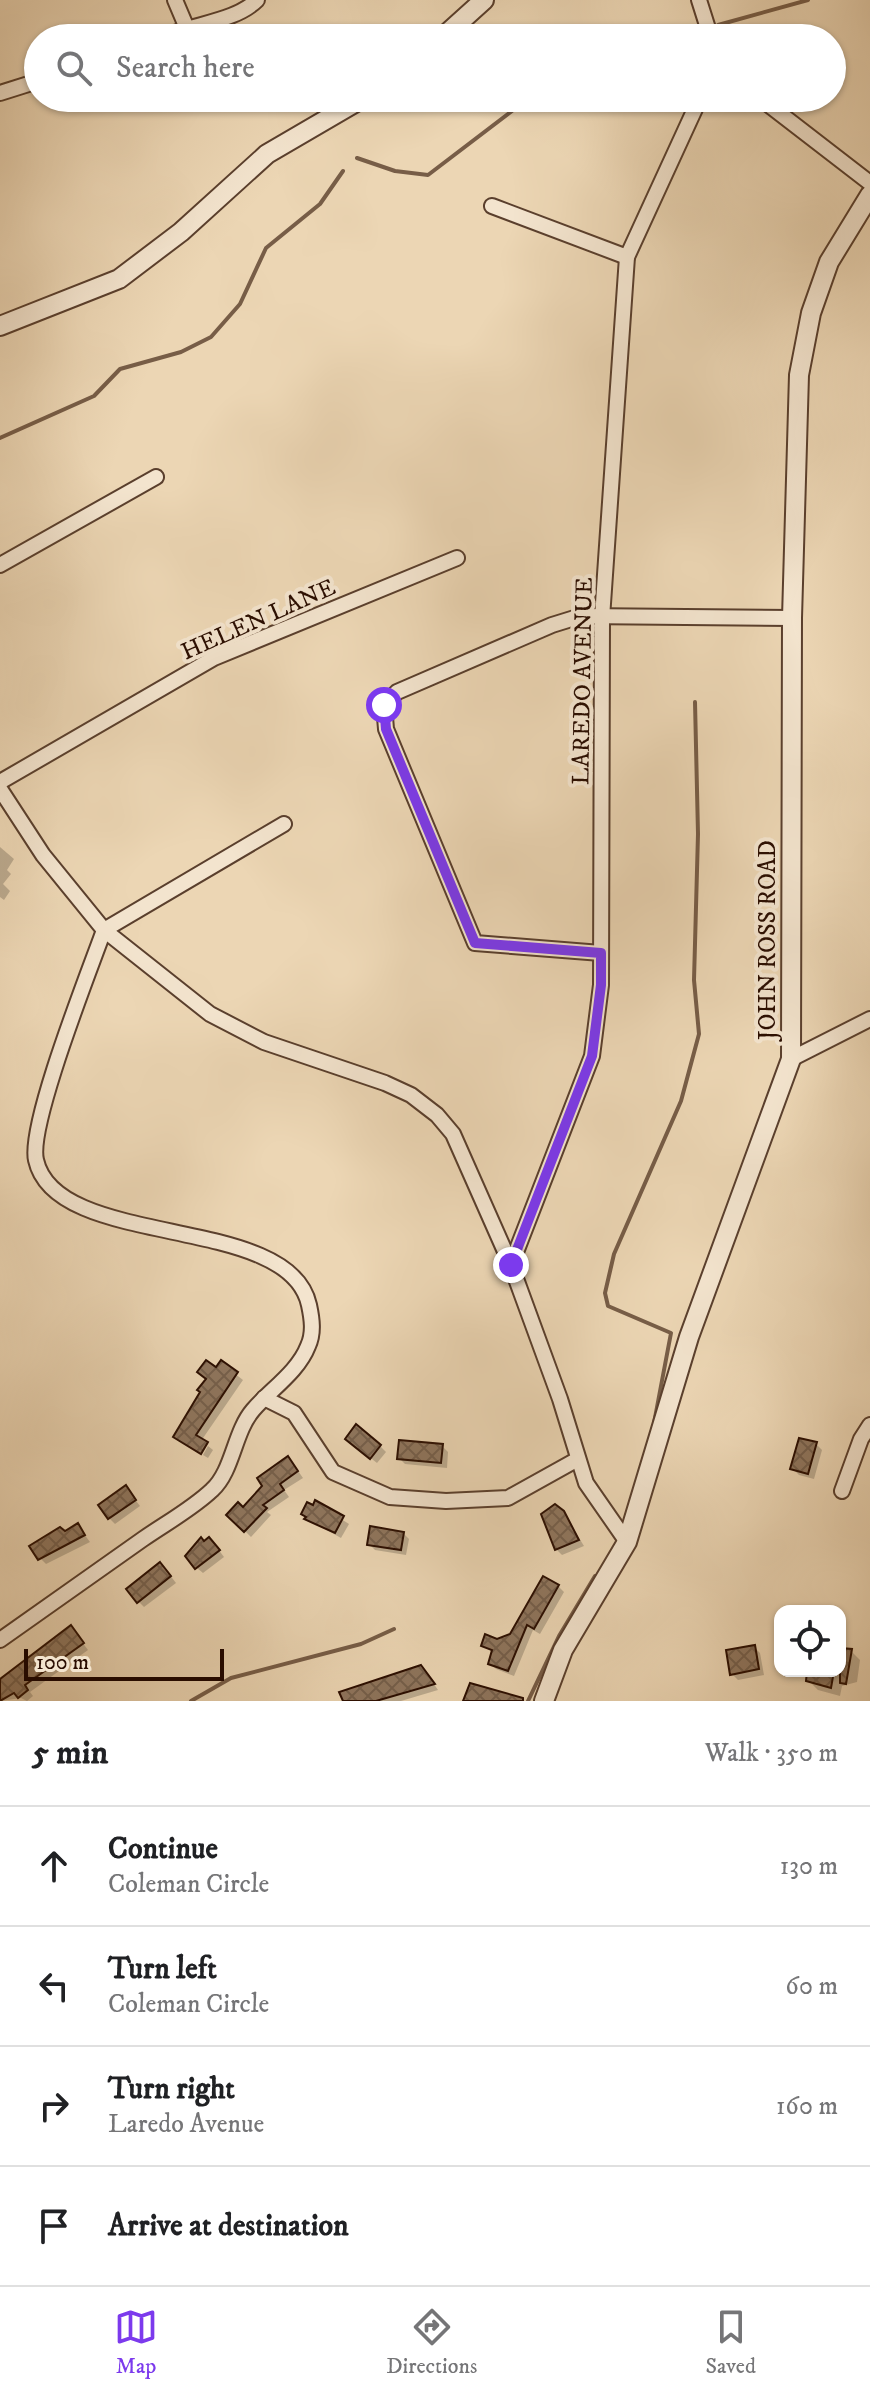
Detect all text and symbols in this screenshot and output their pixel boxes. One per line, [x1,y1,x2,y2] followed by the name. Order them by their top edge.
[24,24,846,112] search box
[52,46,96,90] icon: search
[116,50,255,87] text: Search here
[177,572,340,667] street label: HELEN LANE
[566,577,600,785] street label: LAREDO AVENUE
[366,687,402,723] route start
[753,840,783,1042] street label: JOHN ROSS ROAD
[493,1247,529,1283] route end
[774,1605,846,1677] map controls
[774,1605,846,1677] button: locate
[24,1645,224,1681] scale bar
[36,1649,89,1676] text: 100 m
[32,1732,108,1774] text: 5 min
[705,1737,838,1770] text: Walk · 350 m
[108,1831,218,1868] text: Continue
[32,1844,76,1888] icon: ahead
[780,1850,838,1883] text: 130 m
[108,1868,269,1901] text: Coleman Circle
[108,1951,217,1988] text: Turn left
[32,1964,76,2008] icon: left
[785,1970,838,2003] text: 60 m
[108,1988,269,2021] text: Coleman Circle
[108,2071,235,2108] text: Turn right
[32,2084,76,2128] icon: right
[776,2090,838,2123] text: 160 m
[108,2108,264,2141] text: Laredo Avenue
[32,2204,76,2248] icon: arrive
[108,2208,349,2245] text: Arrive at destination
[114,2305,158,2380] tab: Map
[386,2305,477,2380] tab: Directions
[705,2305,756,2380] tab: Saved

